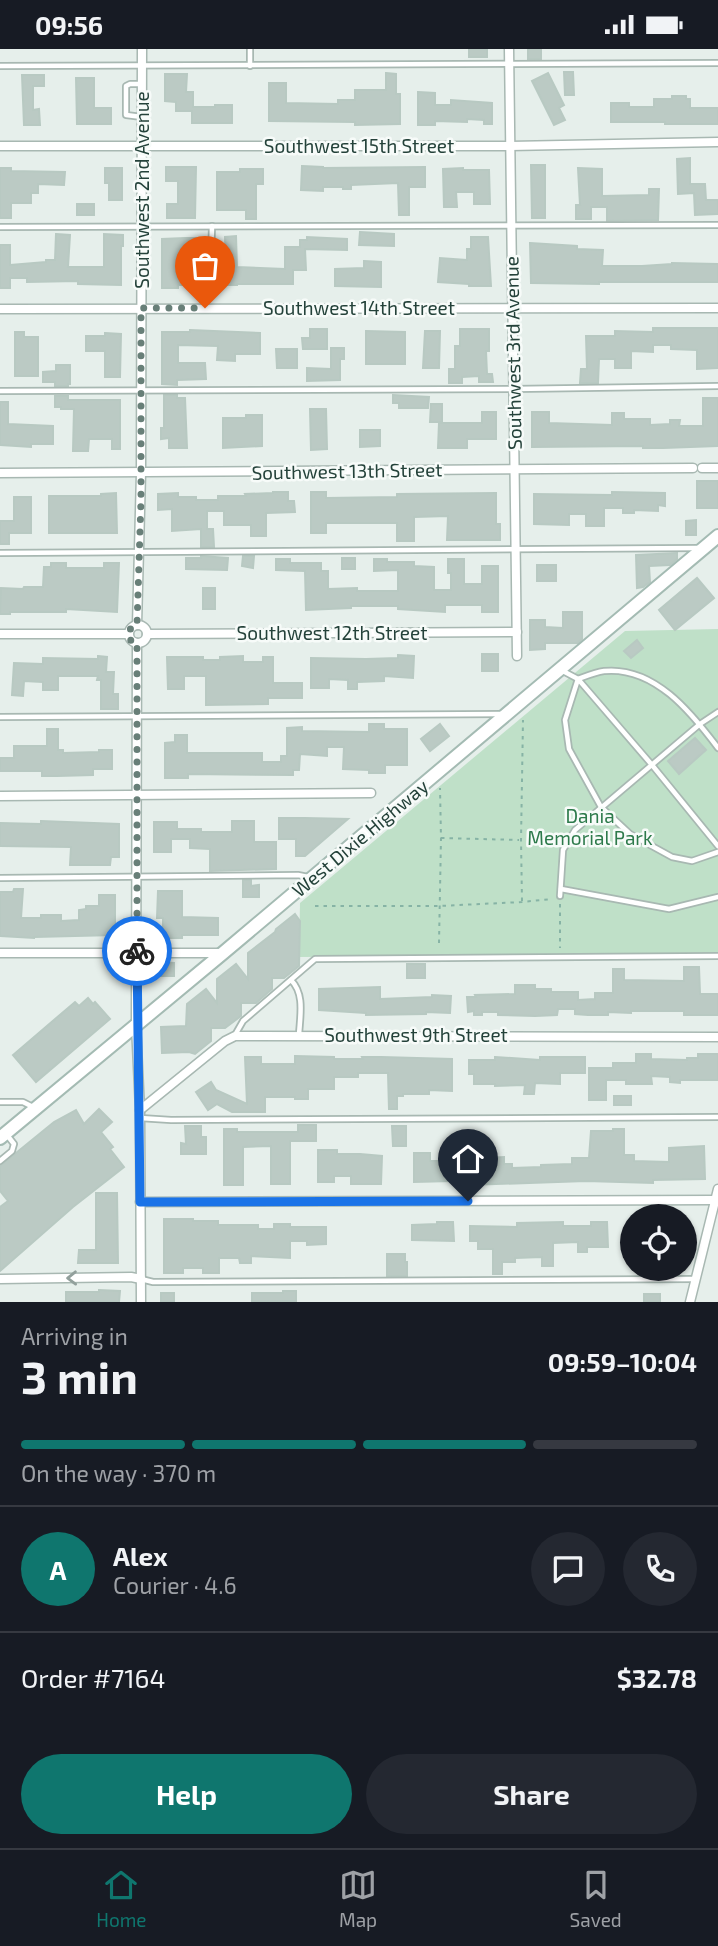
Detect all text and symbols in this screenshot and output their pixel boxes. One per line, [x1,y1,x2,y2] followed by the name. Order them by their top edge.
[35,9,103,40] text: 09:56
[130,91,153,289] street label: Southwest 2nd Avenue
[264,134,454,157] street label: Southwest 15th Street
[175,236,235,308] pin
[186,247,224,285] icon: bag
[499,256,526,450] street label: Southwest 3rd Avenue
[263,296,455,319] street label: Southwest 14th Street
[251,457,443,484] street label: Southwest 13th Street
[236,621,428,644] street label: Southwest 12th Street
[287,774,432,901] street label: West Dixie Highway
[527,804,653,849] park label: Dania Memorial Park
[102,916,172,986] courier
[118,932,156,970] icon: bike
[324,1023,508,1046] street label: Southwest 9th Street
[438,1129,498,1201] pin
[449,1140,487,1178] icon: home
[620,1204,697,1281] map controls
[620,1204,697,1281] button: locate
[67,1270,77,1286] one-way arrow
[21,1322,128,1350] text: Arriving in
[548,1346,697,1377] text: 09:59–10:04
[21,1348,138,1403] text: 3 min
[21,1459,216,1487] text: On the way · 370 m
[531,1532,605,1606] button: chat
[623,1532,697,1606] button: phone
[113,1540,168,1571] text: Alex
[50,1554,66,1585] text: A
[113,1571,237,1599] text: Courier · 4.6
[21,1662,165,1693] text: Order #7164
[617,1662,697,1693] text: $32.78
[21,1754,352,1834] button: Help
[366,1754,697,1834] button: Share
[96,1866,147,1931] tab: Home
[339,1866,377,1931] tab: Map
[570,1866,622,1931] tab: Saved

